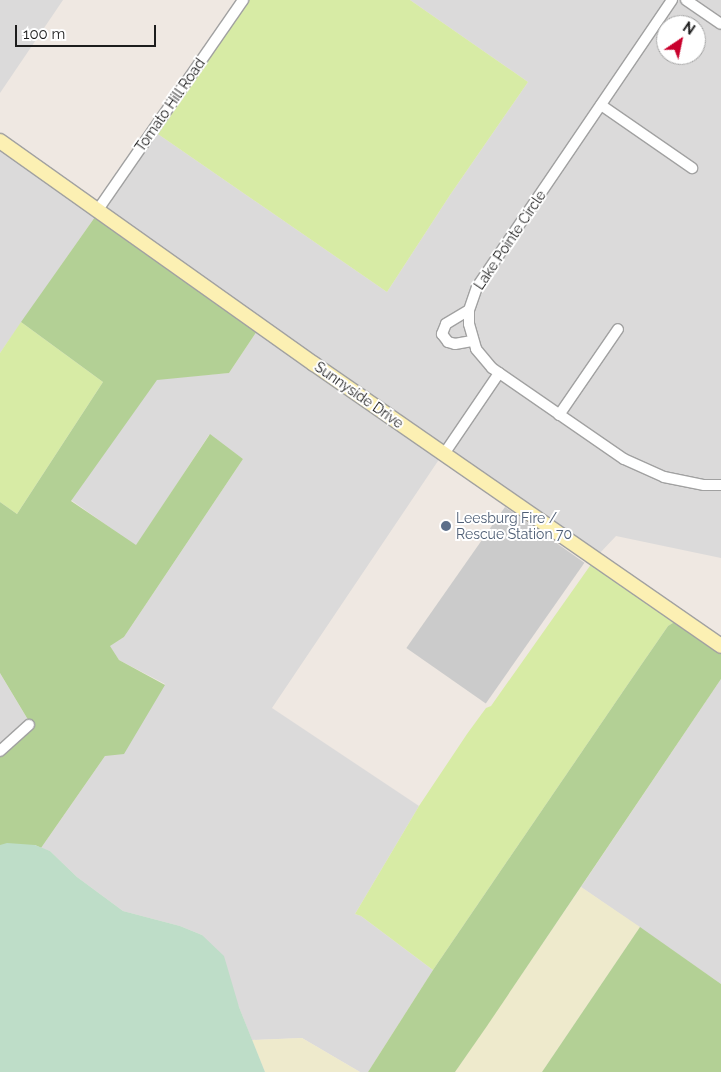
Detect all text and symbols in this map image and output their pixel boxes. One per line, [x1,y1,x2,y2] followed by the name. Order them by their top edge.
[18,15,159,47] scale bar
[656,15,706,65] north arrow
[680,19,698,38] text: N
[23,25,65,43] text: 100 m
[131,55,209,155] street label: Tomato Hill Road
[471,187,549,293] street label: Lake Pointe Circle
[312,358,406,432] street label: Sunnyside Drive
[456,510,572,542] place label: Leesburg Fire / Rescue Station 70
[440,520,452,532] marker: Leesburg Fire / Rescue Station 70

